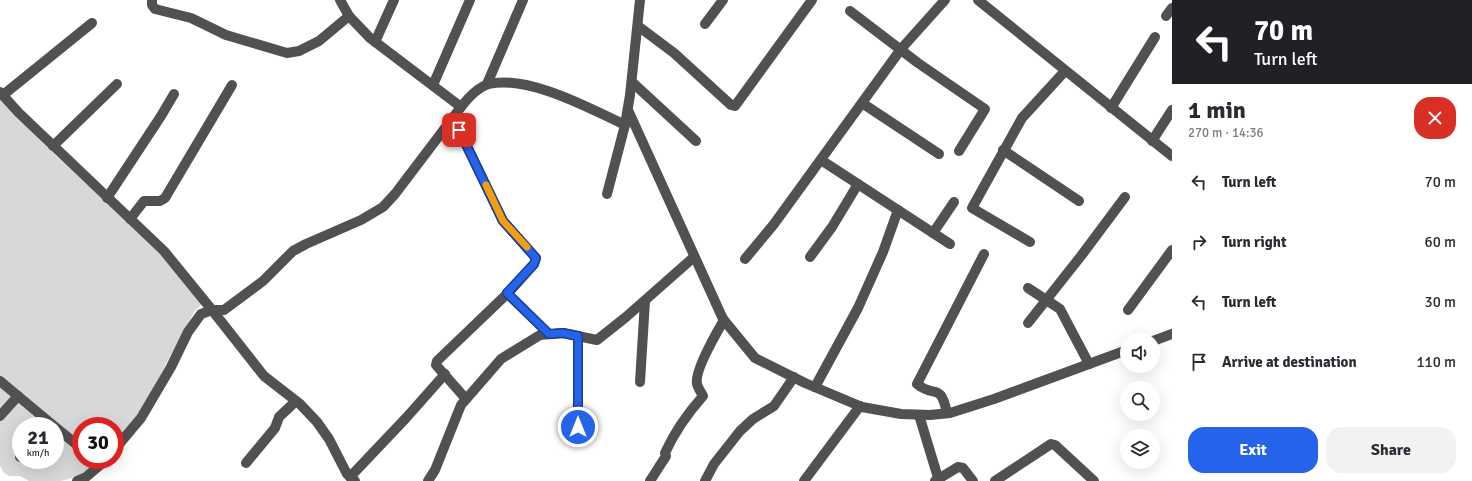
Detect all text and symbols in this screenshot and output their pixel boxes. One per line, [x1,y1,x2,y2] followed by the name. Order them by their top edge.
[1254,14,1313,48] text: 70 m
[1188,16,1240,68] icon: left
[1254,48,1317,70] text: Turn left
[1188,95,1246,125] text: 1 min
[1414,97,1456,139] button: close
[442,113,476,147] pin
[448,119,470,141] icon: arrive
[1188,125,1264,141] text: 270 m · 14:36
[1188,171,1210,193] icon: left
[1222,173,1276,191] text: Turn left
[1425,173,1456,191] text: 70 m
[1188,231,1210,253] icon: right
[1222,233,1287,251] text: Turn right
[1425,233,1456,251] text: 60 m
[1188,291,1210,313] icon: left
[1222,293,1276,311] text: Turn left
[1425,293,1456,311] text: 30 m
[1120,333,1160,469] map controls
[1120,333,1160,373] button: sound
[1188,351,1210,373] icon: arrive
[1222,353,1357,371] text: Arrive at destination
[1416,353,1456,371] text: 110 m
[1120,381,1160,421] button: search
[557,406,599,448] position arrow
[72,417,124,469] speed limit sign: 30
[27,425,49,450] text: 21
[1188,427,1318,473] button: Exit
[1326,427,1456,473] button: Share
[1120,429,1160,469] button: layers
[27,447,49,459] text: km/h

